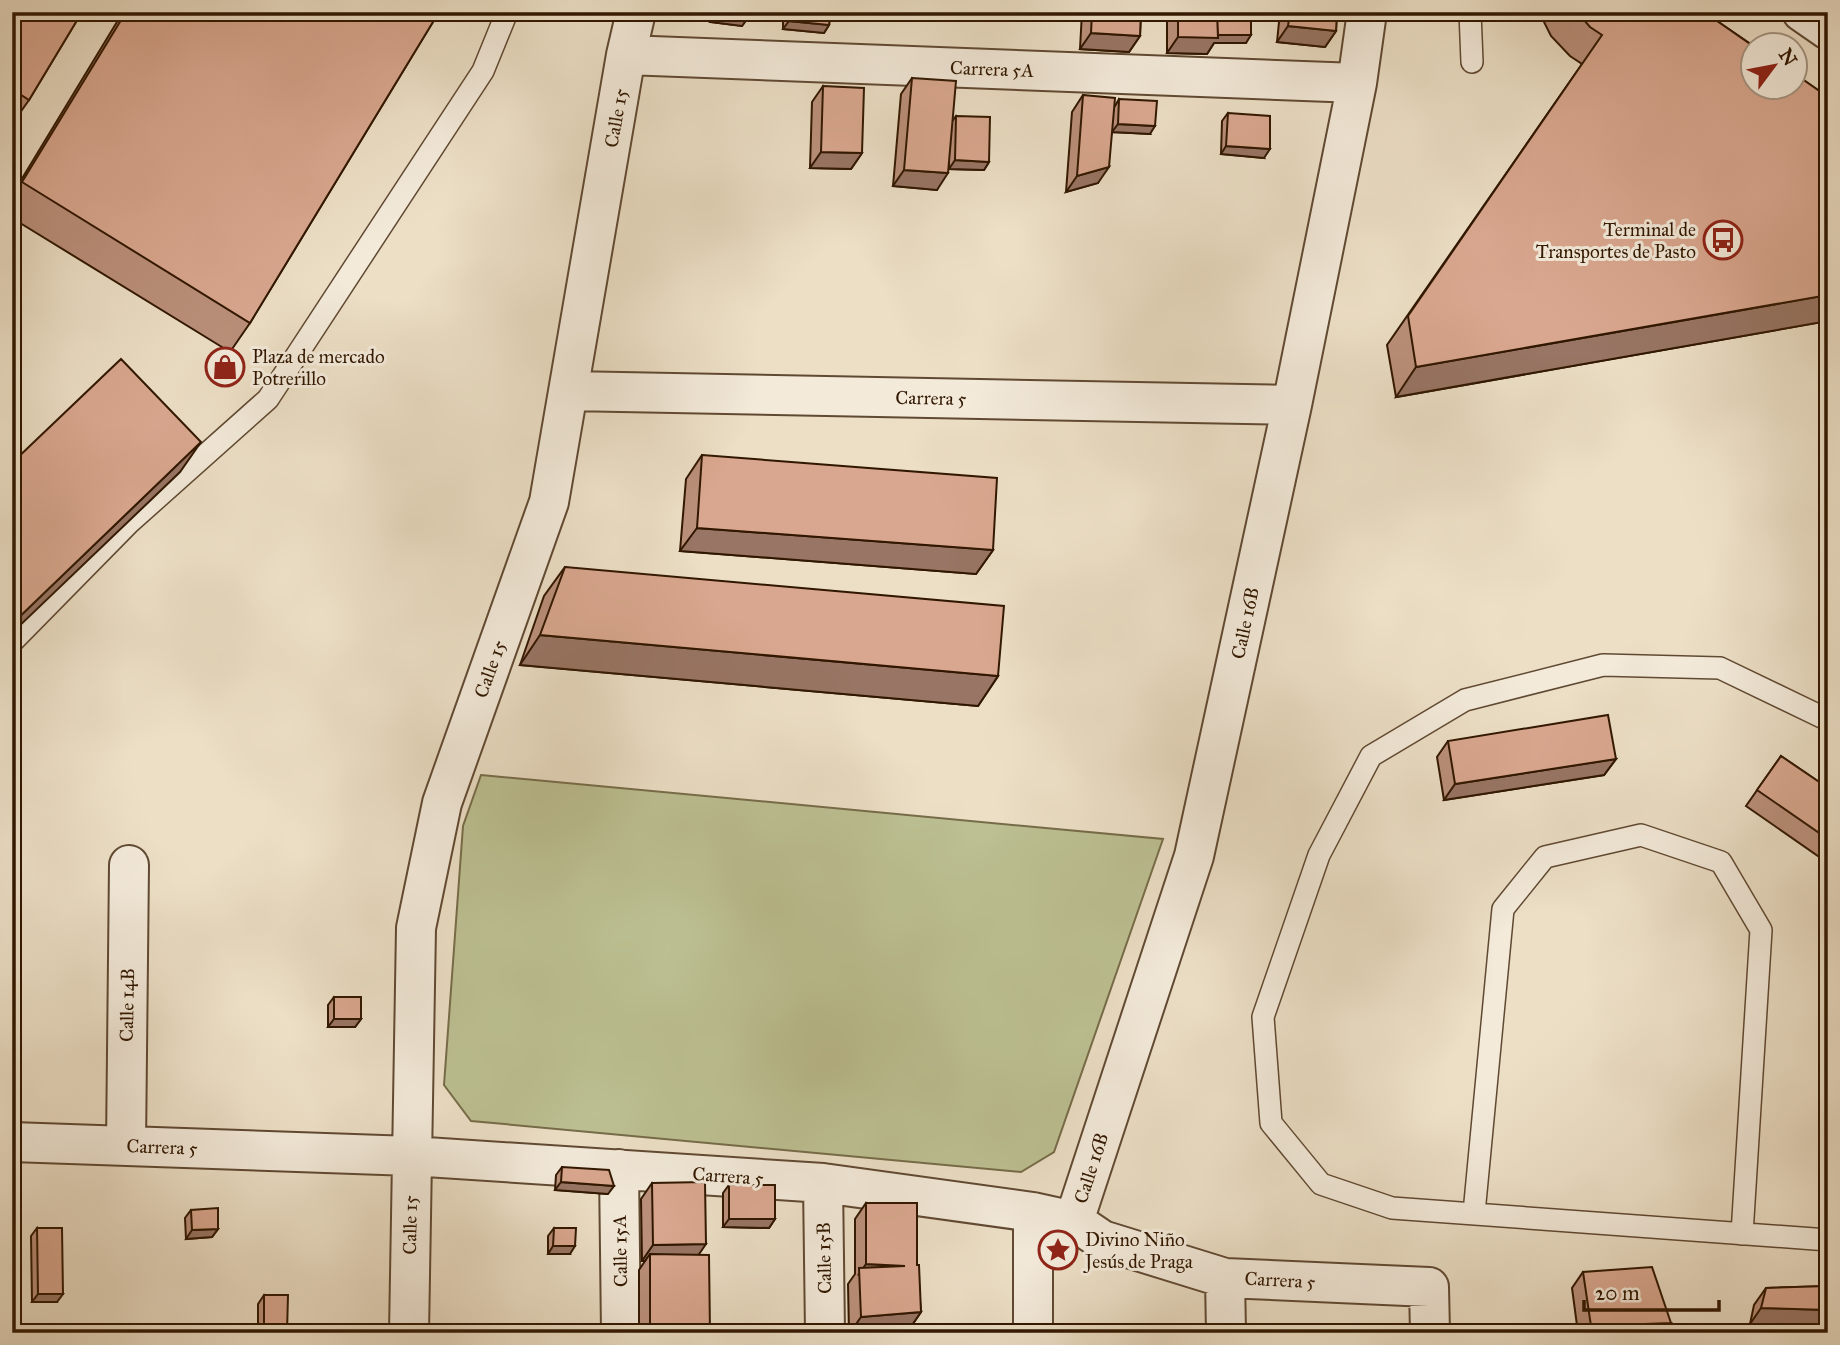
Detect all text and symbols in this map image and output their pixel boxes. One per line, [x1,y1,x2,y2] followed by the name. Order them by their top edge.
[1738,32,1808,102] north arrow
[1774,44,1802,70] text: N
[950,56,1035,82] street label: Carrera 5A
[600,87,633,149] street label: Calle 15
[1536,218,1696,263] place label: Terminal de Transportes de Pasto
[1702,219,1744,261] bus stop icon: Terminal de Transportes de Pasto
[252,345,385,390] place label: Plaza de mercado Potrerillo
[204,346,246,388] shop icon: Plaza de mercado Potrerillo
[895,386,967,410] street label: Carrera 5
[1226,585,1264,661] street label: Calle 16B
[469,637,511,701] street label: Calle 15
[115,968,139,1042] street label: Calle 14B
[1069,1130,1113,1206] street label: Calle 16B
[126,1134,198,1160] street label: Carrera 5
[692,1162,764,1190] street label: Carrera 5
[398,1195,422,1255] street label: Calle 15
[608,1215,632,1287] street label: Calle 15A
[812,1222,836,1294] street label: Calle 15B
[1083,1228,1194,1274] place label: Divino Niño Jesús de Praga
[1037,1229,1079,1271] place icon: Divino Niño Jesús de Praga
[1244,1267,1316,1293] street label: Carrera 5
[1584,1268,1719,1312] scale bar
[1595,1280,1640,1306] text: 20 m

